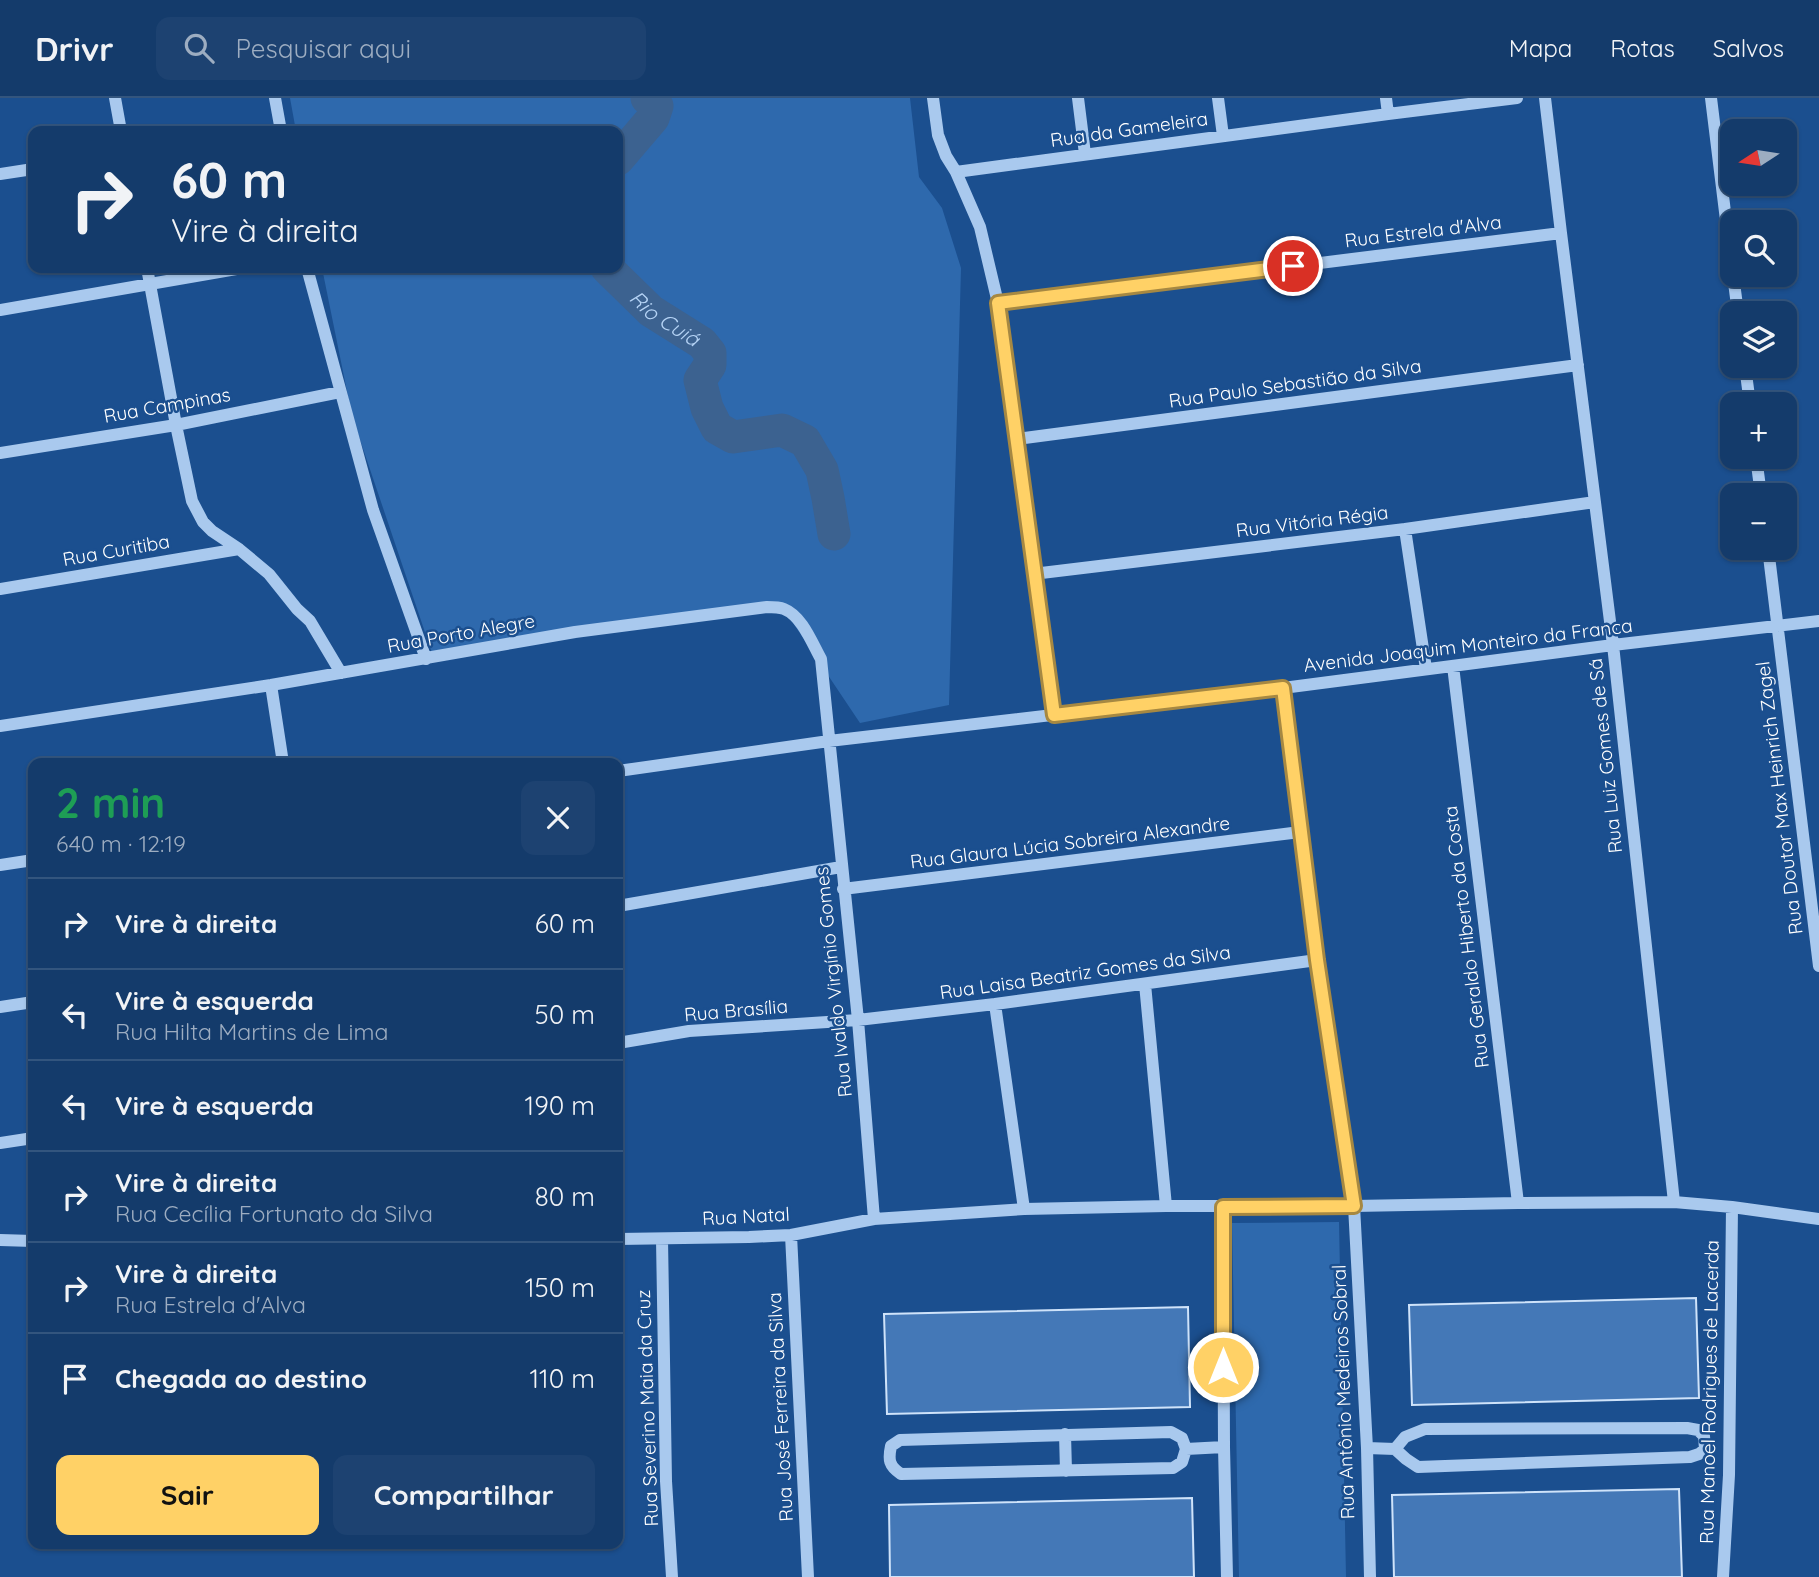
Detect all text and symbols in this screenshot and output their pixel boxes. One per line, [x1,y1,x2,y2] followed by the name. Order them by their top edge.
[156,17,646,80] search box
[35,28,114,69] text: Drivr
[180,29,218,67] icon: search
[236,32,411,65] text: Pesquisar aqui
[1509,33,1572,63] text: Mapa
[1610,33,1675,63] text: Rotas
[1713,33,1784,63] text: Salvos
[1049,106,1209,152] street label: Rua da Gameleira
[1720,119,1797,196] north arrow
[1720,119,1797,560] map controls
[171,149,287,210] text: 60 m
[56,154,147,245] icon: right
[1343,209,1503,253] street label: Rua Estrela d'Alva
[171,210,359,250] text: Vire à direita
[1720,210,1797,287] button: search
[1263,236,1323,296] pin
[1274,247,1312,285] icon: arrive
[624,285,706,352] water label: Rio Cuiá
[1720,301,1797,378] button: layers
[1167,353,1423,413] street label: Rua Paulo Sebastião da Silva
[102,382,232,428] street label: Rua Campinas
[1720,392,1797,469] button: +
[1720,483,1797,560] button: −
[1234,500,1390,542] street label: Rua Vitória Régia
[61,529,171,571] street label: Rua Curitiba
[385,608,537,658] street label: Rua Porto Alegre
[1302,613,1634,677] street label: Avenida Joaquim Monteiro da Franca
[1583,657,1627,855] street label: Rua Luiz Gomes de Sá
[1750,660,1808,936] street label: Rua Doutor Max Heinrich Zagel
[56,776,165,829] text: 2 min
[521,781,595,855] button: close
[1438,804,1494,1070] street label: Rua Geraldo Hiberto da Costa
[909,810,1231,874] street label: Rua Glaura Lúcia Sobreira Alexandre
[56,829,186,858] text: 640 m · 12:19
[809,865,857,1098] street label: Rua Ivaldo Virgínio Gomes
[56,905,94,943] icon: right
[115,907,277,940] text: Vire à direita
[535,907,595,940] text: 60 m
[938,940,1232,1004] street label: Rua Laisa Beatriz Gomes da Silva
[115,984,314,1017] text: Vire à esquerda
[683,994,789,1026] street label: Rua Brasília
[56,996,94,1034] icon: left
[535,998,595,1031] text: 50 m
[115,1017,388,1046] text: Rua Hilta Martins de Lima
[56,1087,94,1125] icon: left
[115,1089,314,1122] text: Vire à esquerda
[525,1089,595,1122] text: 190 m
[115,1166,277,1199] text: Vire à direita
[56,1178,94,1216] icon: right
[535,1180,595,1213] text: 80 m
[115,1199,433,1228] text: Rua Cecília Fortunato da Silva
[702,1202,790,1230] street label: Rua Natal
[1694,1240,1724,1544] street label: Rua Manoel Rodrigues de Lacerda
[115,1257,277,1290] text: Vire à direita
[1327,1264,1359,1520] street label: Rua Antônio Medeiros Sobral
[56,1269,94,1307] icon: right
[525,1271,595,1304] text: 150 m
[631,1289,663,1527] street label: Rua Severino Maia da Cruz
[115,1290,306,1319] text: Rua Estrela d'Alva
[762,1292,798,1522] street label: Rua José Ferreira da Silva
[1186,1330,1260,1404] position arrow
[56,1360,94,1398] icon: arrive
[115,1362,367,1395] text: Chegada ao destino
[529,1362,595,1395] text: 110 m
[56,1455,319,1535] button: Sair
[333,1455,595,1535] button: Compartilhar

